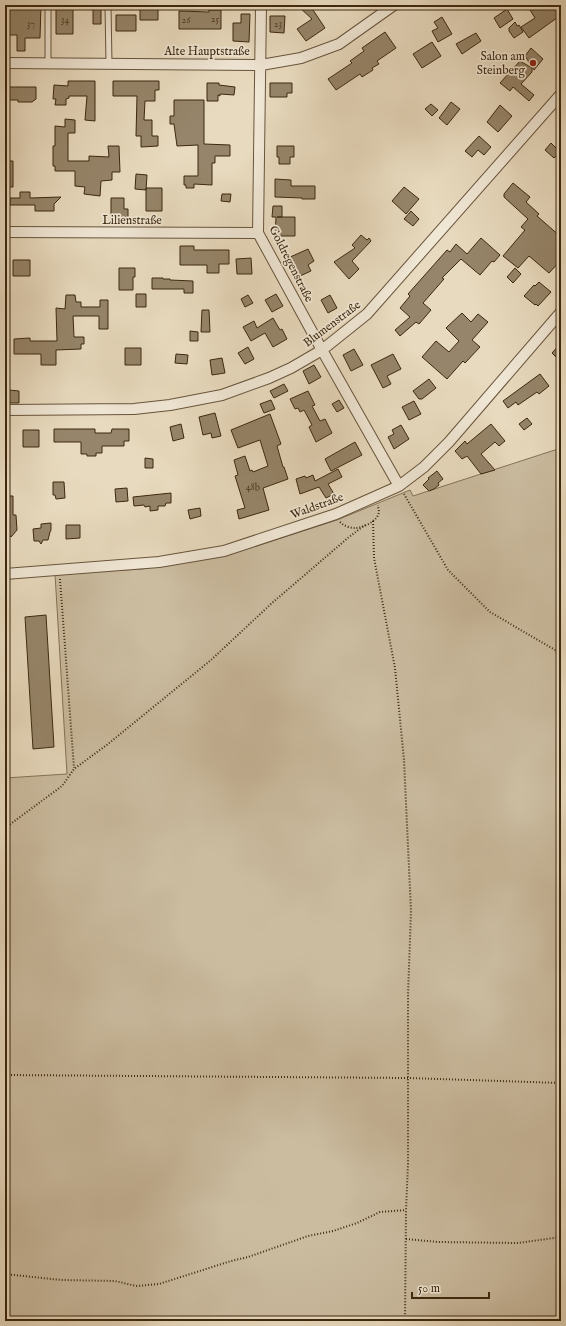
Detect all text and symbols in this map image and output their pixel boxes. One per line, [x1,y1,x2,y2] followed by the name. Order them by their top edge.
[211,13,220,26] house number: 25
[61,14,69,27] house number: 34
[182,14,191,27] house number: 26
[27,18,36,31] house number: 37
[274,18,282,31] house number: 23
[163,44,250,60] street label: Alte Hauptstraße
[477,49,525,78] place label: Salon am Steinberg
[528,58,538,68] marker: Salon am Steinberg
[102,213,162,228] street label: Lilienstraße
[265,223,317,305] street label: Goldregenstraße
[300,297,364,350] street label: Blumenstraße
[246,481,260,494] house number: 48b
[289,489,346,522] street label: Waldstraße
[412,1274,489,1300] scale bar
[418,1281,440,1296] text: 50 m

